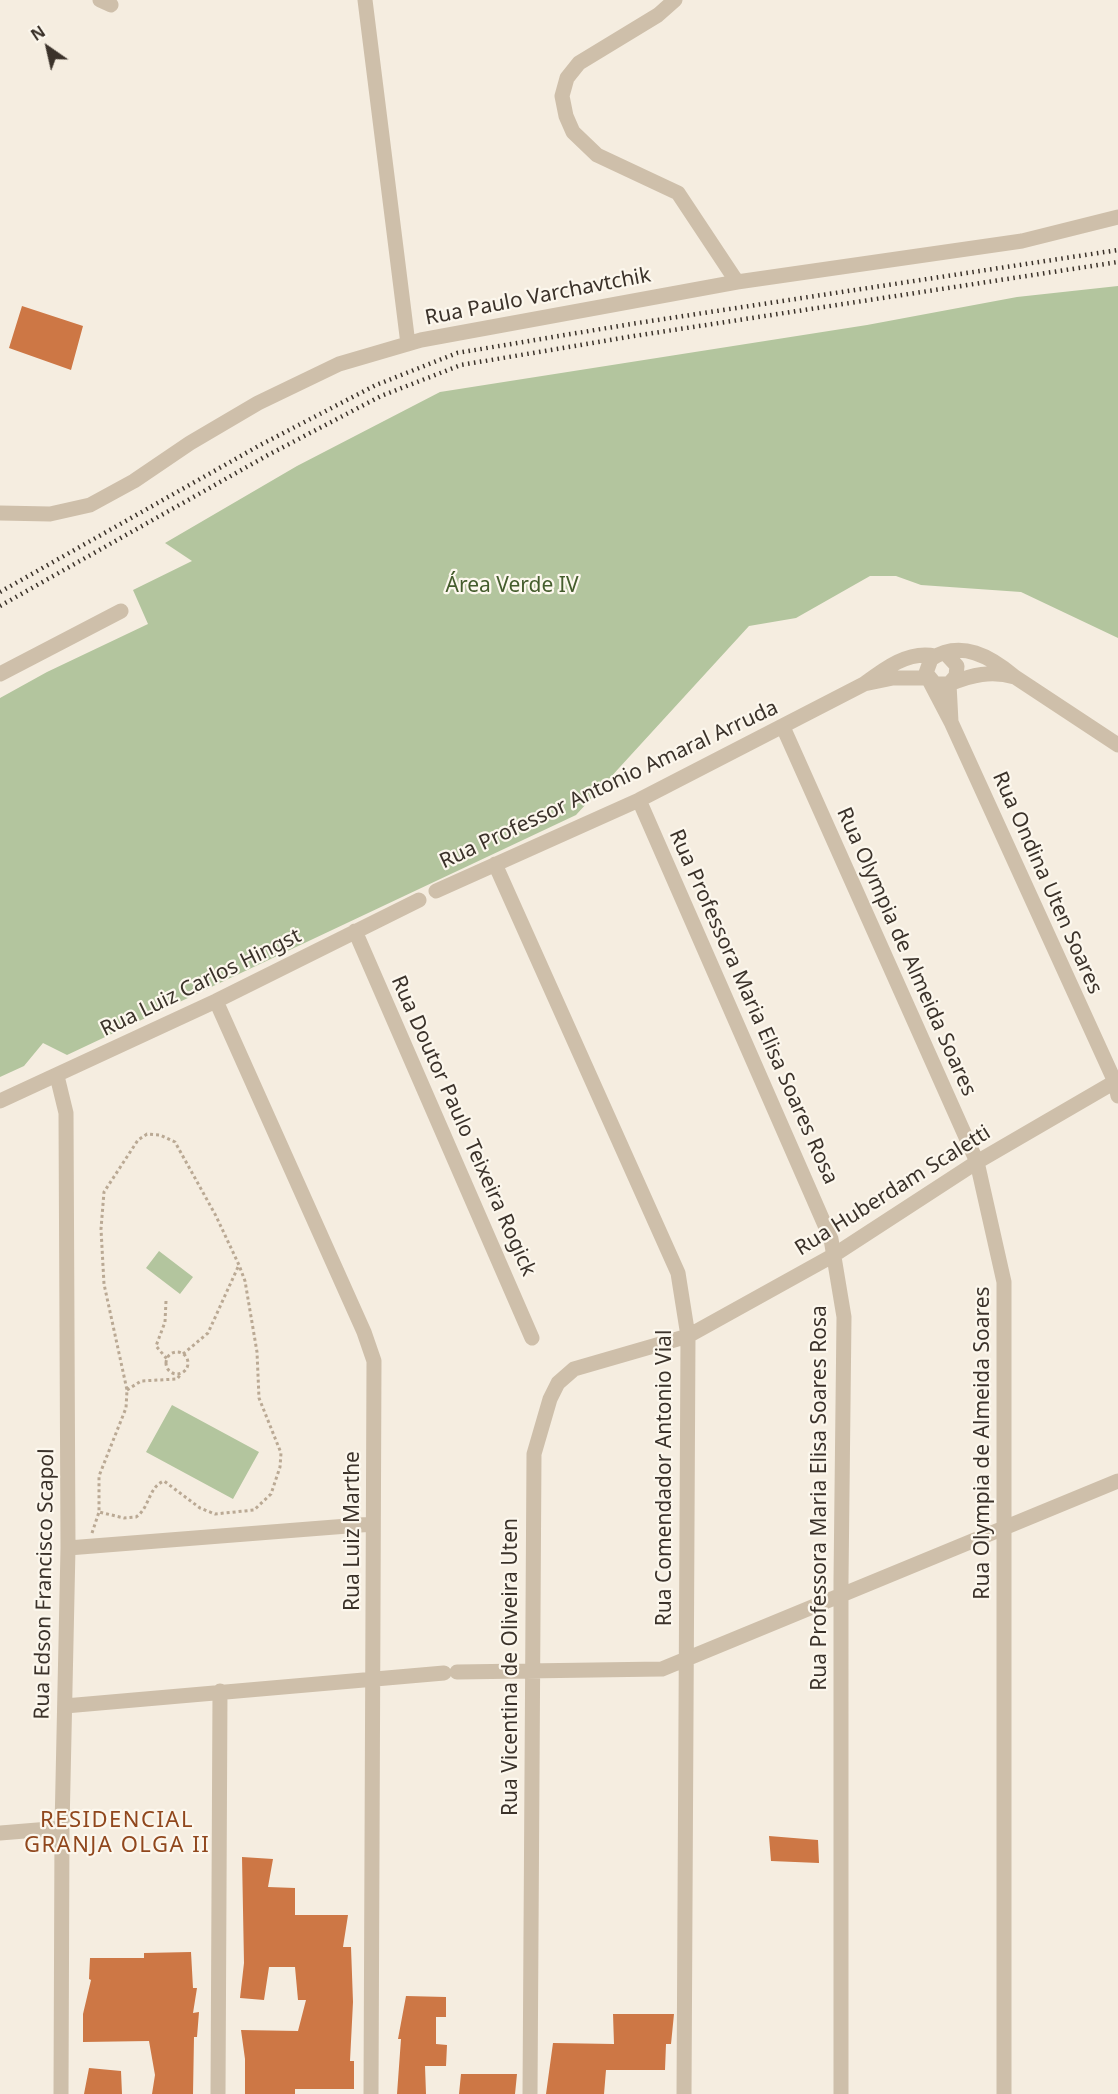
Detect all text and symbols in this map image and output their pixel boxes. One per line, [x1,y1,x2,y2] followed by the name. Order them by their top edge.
[18,18,78,78] north arrow
[26,20,49,46] text: N
[423,263,653,331] street label: Rua Paulo Varchavtchik
[446,573,578,599] park label: Área Verde IV
[436,695,782,875] street label: Rua Professor Antonio Amaral Arruda
[987,768,1107,998] street label: Rua Ondina Uten Soares
[831,804,981,1100] street label: Rua Olympia de Almeida Soares
[663,826,843,1188] street label: Rua Professora Maria Elisa Soares Rosa
[97,923,305,1043] street label: Rua Luiz Carlos Hingst
[385,972,541,1280] street label: Rua Doutor Paulo Teixeira Rogick
[791,1120,995,1262] street label: Rua Huberdam Scaletti
[970,1286,996,1600] street label: Rua Olympia de Almeida Soares
[807,1305,833,1691] street label: Rua Professora Maria Elisa Soares Rosa
[652,1330,678,1626] street label: Rua Comendador Antonio Vial
[30,1448,60,1720] street label: Rua Edson Francisco Scapol
[340,1451,366,1611] street label: Rua Luiz Marthe
[498,1518,524,1816] street label: Rua Vicentina de Oliveira Uten
[24,1808,210,1860] district label: RESIDENCIAL GRANJA OLGA II

